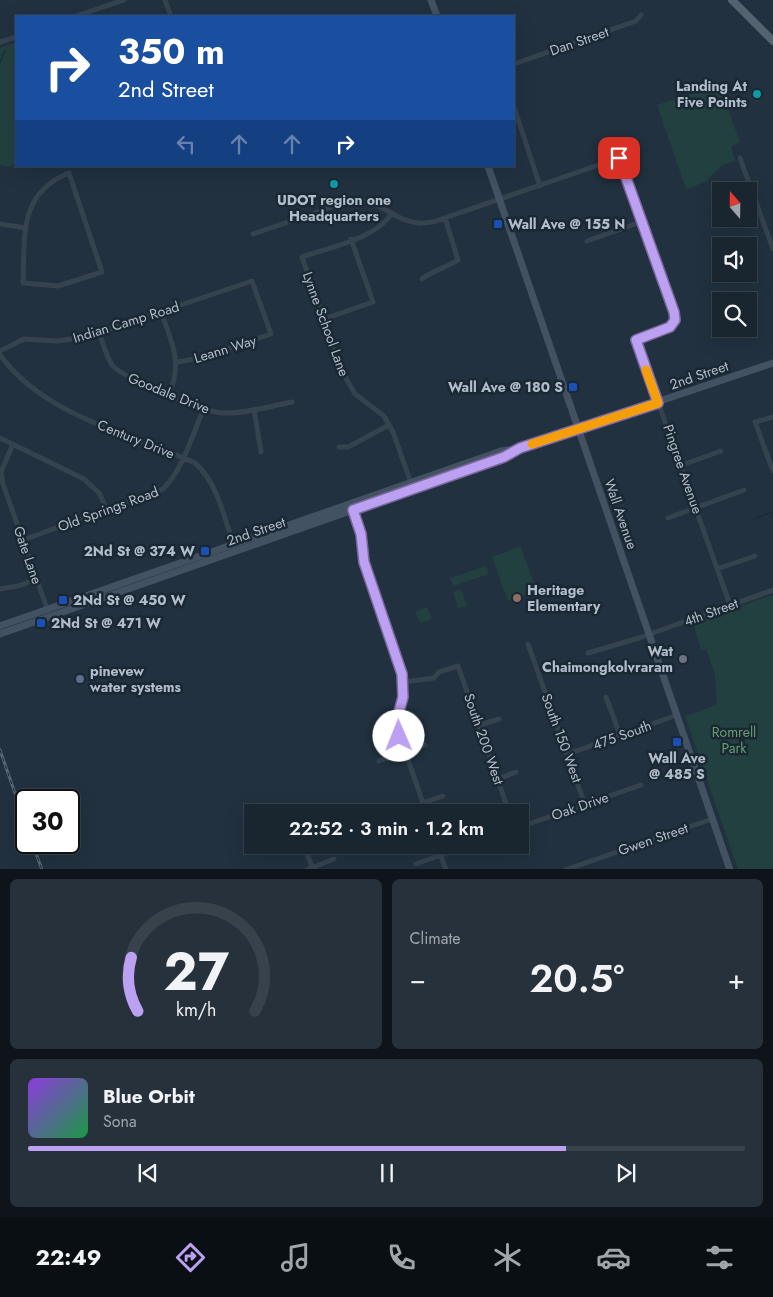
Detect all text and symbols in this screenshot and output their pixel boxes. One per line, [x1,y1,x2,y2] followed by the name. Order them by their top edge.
[547,21,612,60] street label: Dan Street
[118,27,225,77] text: 350 m
[35,35,100,100] icon: right
[118,73,214,105] text: 2nd Street
[676,76,748,112] place label: Landing At Five Points
[751,88,763,100] marker: Landing At Five Points
[172,130,200,158] icon: left
[225,130,253,158] icon: ahead
[278,130,306,158] icon: ahead
[331,130,359,158] icon: right
[598,137,640,179] pin
[605,144,633,172] icon: arrive
[328,178,340,190] marker: UDOT region one Headquarters
[712,182,758,228] north arrow
[712,182,757,337] map controls
[277,190,391,226] place label: UDOT region one Headquarters
[508,214,625,234] place label: Wall Ave @ 155 N
[492,218,504,230] marker: Wall Ave @ 155 N
[712,237,757,282] button: sound
[298,269,354,379] street label: Lynne School Lane
[712,292,757,337] button: search
[70,296,182,348] street label: Indian Camp Road
[191,330,260,368] street label: Leann Way
[667,355,732,394] street label: 2nd Street
[125,368,213,418] street label: Goodale Drive
[448,377,563,397] place label: Wall Ave @ 180 S
[567,381,579,393] marker: Wall Ave @ 180 S
[94,414,178,464] street label: Century Drive
[658,422,708,516] street label: Pingree Avenue
[600,476,642,552] street label: Wall Avenue
[55,481,161,537] street label: Old Springs Road
[224,511,289,550] street label: 2nd Street
[9,523,47,587] street label: Gate Lane
[84,541,195,561] place label: 2Nd St @ 374 W
[199,545,211,557] marker: 2Nd St @ 374 W
[527,580,601,616] place label: Heritage Elementary
[73,590,186,610] place label: 2Nd St @ 450 W
[511,592,523,604] marker: Heritage Elementary
[681,593,742,631] street label: 4th Street
[57,594,69,606] marker: 2Nd St @ 450 W
[51,613,161,633] place label: 2Nd St @ 471 W
[35,617,47,629] marker: 2Nd St @ 471 W
[542,641,674,677] place label: Wat Chaimongkolvraram
[677,653,689,665] marker: Wat Chaimongkolvraram
[89,661,182,697] place label: pinevew water systems
[74,673,86,685] marker: pinevew water systems
[459,691,509,788] street label: South 200 West
[537,691,588,786] street label: South 150 West
[372,709,424,761] position arrow
[590,715,654,755] street label: 475 South
[712,722,756,758] park label: Romrell Park
[671,736,683,748] marker: Wall Ave @ 485 S
[648,748,706,784] place label: Wall Ave @ 485 S
[549,787,611,825] street label: Oak Drive
[15,789,80,854] speed limit sign: 30
[289,815,484,842] text: 22:52 · 3 min · 1.2 km
[615,818,691,860] street label: Gwen Street
[410,927,461,950] text: Climate
[163,934,229,1010] text: 27
[529,951,624,1006] text: 20.5°
[410,959,426,1000] text: −
[728,959,745,1000] text: +
[176,997,216,1023] text: km/h
[103,1083,195,1110] text: Blue Orbit
[103,1110,137,1133] text: Sona
[134,1159,162,1187] icon: previous
[373,1159,401,1187] icon: pause
[612,1159,640,1187] icon: next
[173,1240,208,1275] icon: directions
[278,1240,313,1275] icon: music
[384,1240,419,1275] icon: phone
[490,1240,525,1275] icon: climate
[596,1240,631,1275] icon: car
[702,1240,737,1275] icon: filters
[35,1241,102,1273] text: 22:49

